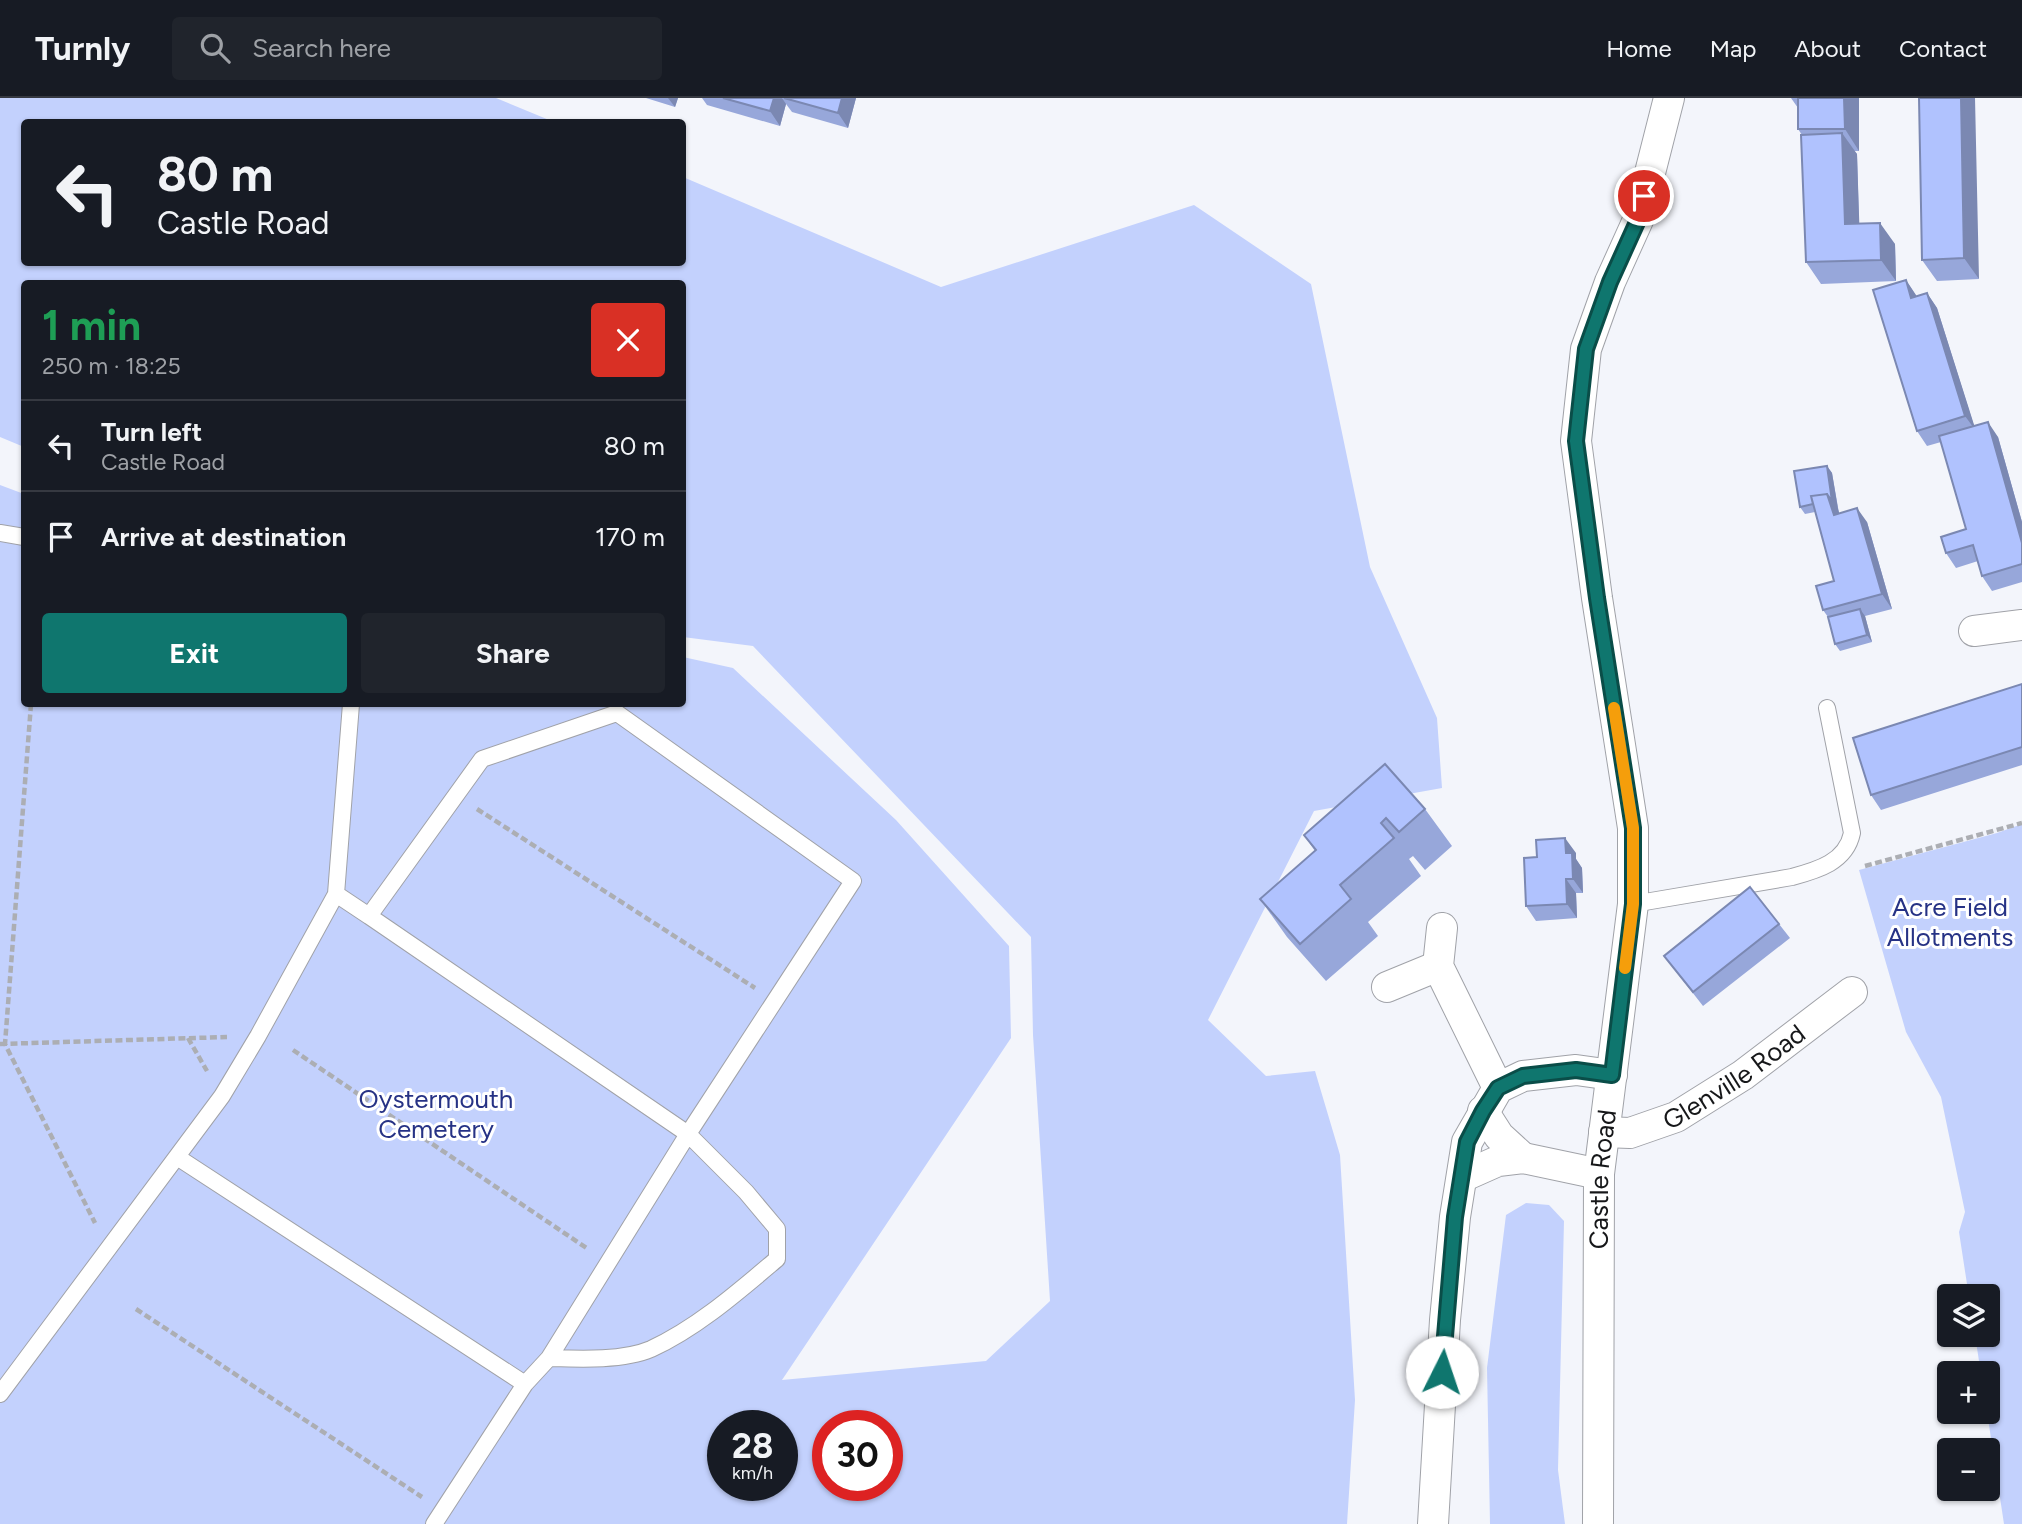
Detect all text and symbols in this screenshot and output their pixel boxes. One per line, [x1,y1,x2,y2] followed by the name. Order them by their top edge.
[172,17,662,80] search box
[35,29,130,68] text: Turnly
[196,29,234,67] icon: search
[252,32,391,64] text: Search here
[1606,34,1672,63] text: Home
[1710,34,1756,63] text: Map
[1794,34,1861,63] text: About
[1899,34,1987,63] text: Contact
[157,144,273,203] text: 80 m
[42,147,133,238] icon: left
[1614,166,1674,226] pin
[1625,177,1663,215] icon: arrive
[157,204,329,242] text: Castle Road
[42,300,141,351] text: 1 min
[591,303,665,377] button: close
[42,352,181,380] text: 250 m · 18:25
[101,416,202,448] text: Turn left
[42,427,80,465] icon: left
[604,430,665,462] text: 80 m
[101,448,225,476] text: Castle Road
[42,518,80,556] icon: arrive
[101,521,346,553] text: Arrive at destination
[595,521,665,553] text: 170 m
[42,613,347,693] button: Exit
[361,613,665,693] button: Share
[1887,891,2013,953] park label: Acre Field Allotments
[1659,1017,1812,1136] street label: Glenville Road
[359,1083,513,1145] park label: Oystermouth Cemetery
[1583,1107,1623,1249] street label: Castle Road
[1937,1284,2000,1501] map controls
[1937,1284,2000,1347] button: layers
[1405,1335,1479,1409] position arrow
[1937,1361,2000,1424] button: +
[812,1410,903,1501] speed limit sign: 30
[732,1425,773,1467] text: 28
[1937,1438,2000,1501] button: −
[732,1462,773,1484] text: km/h

